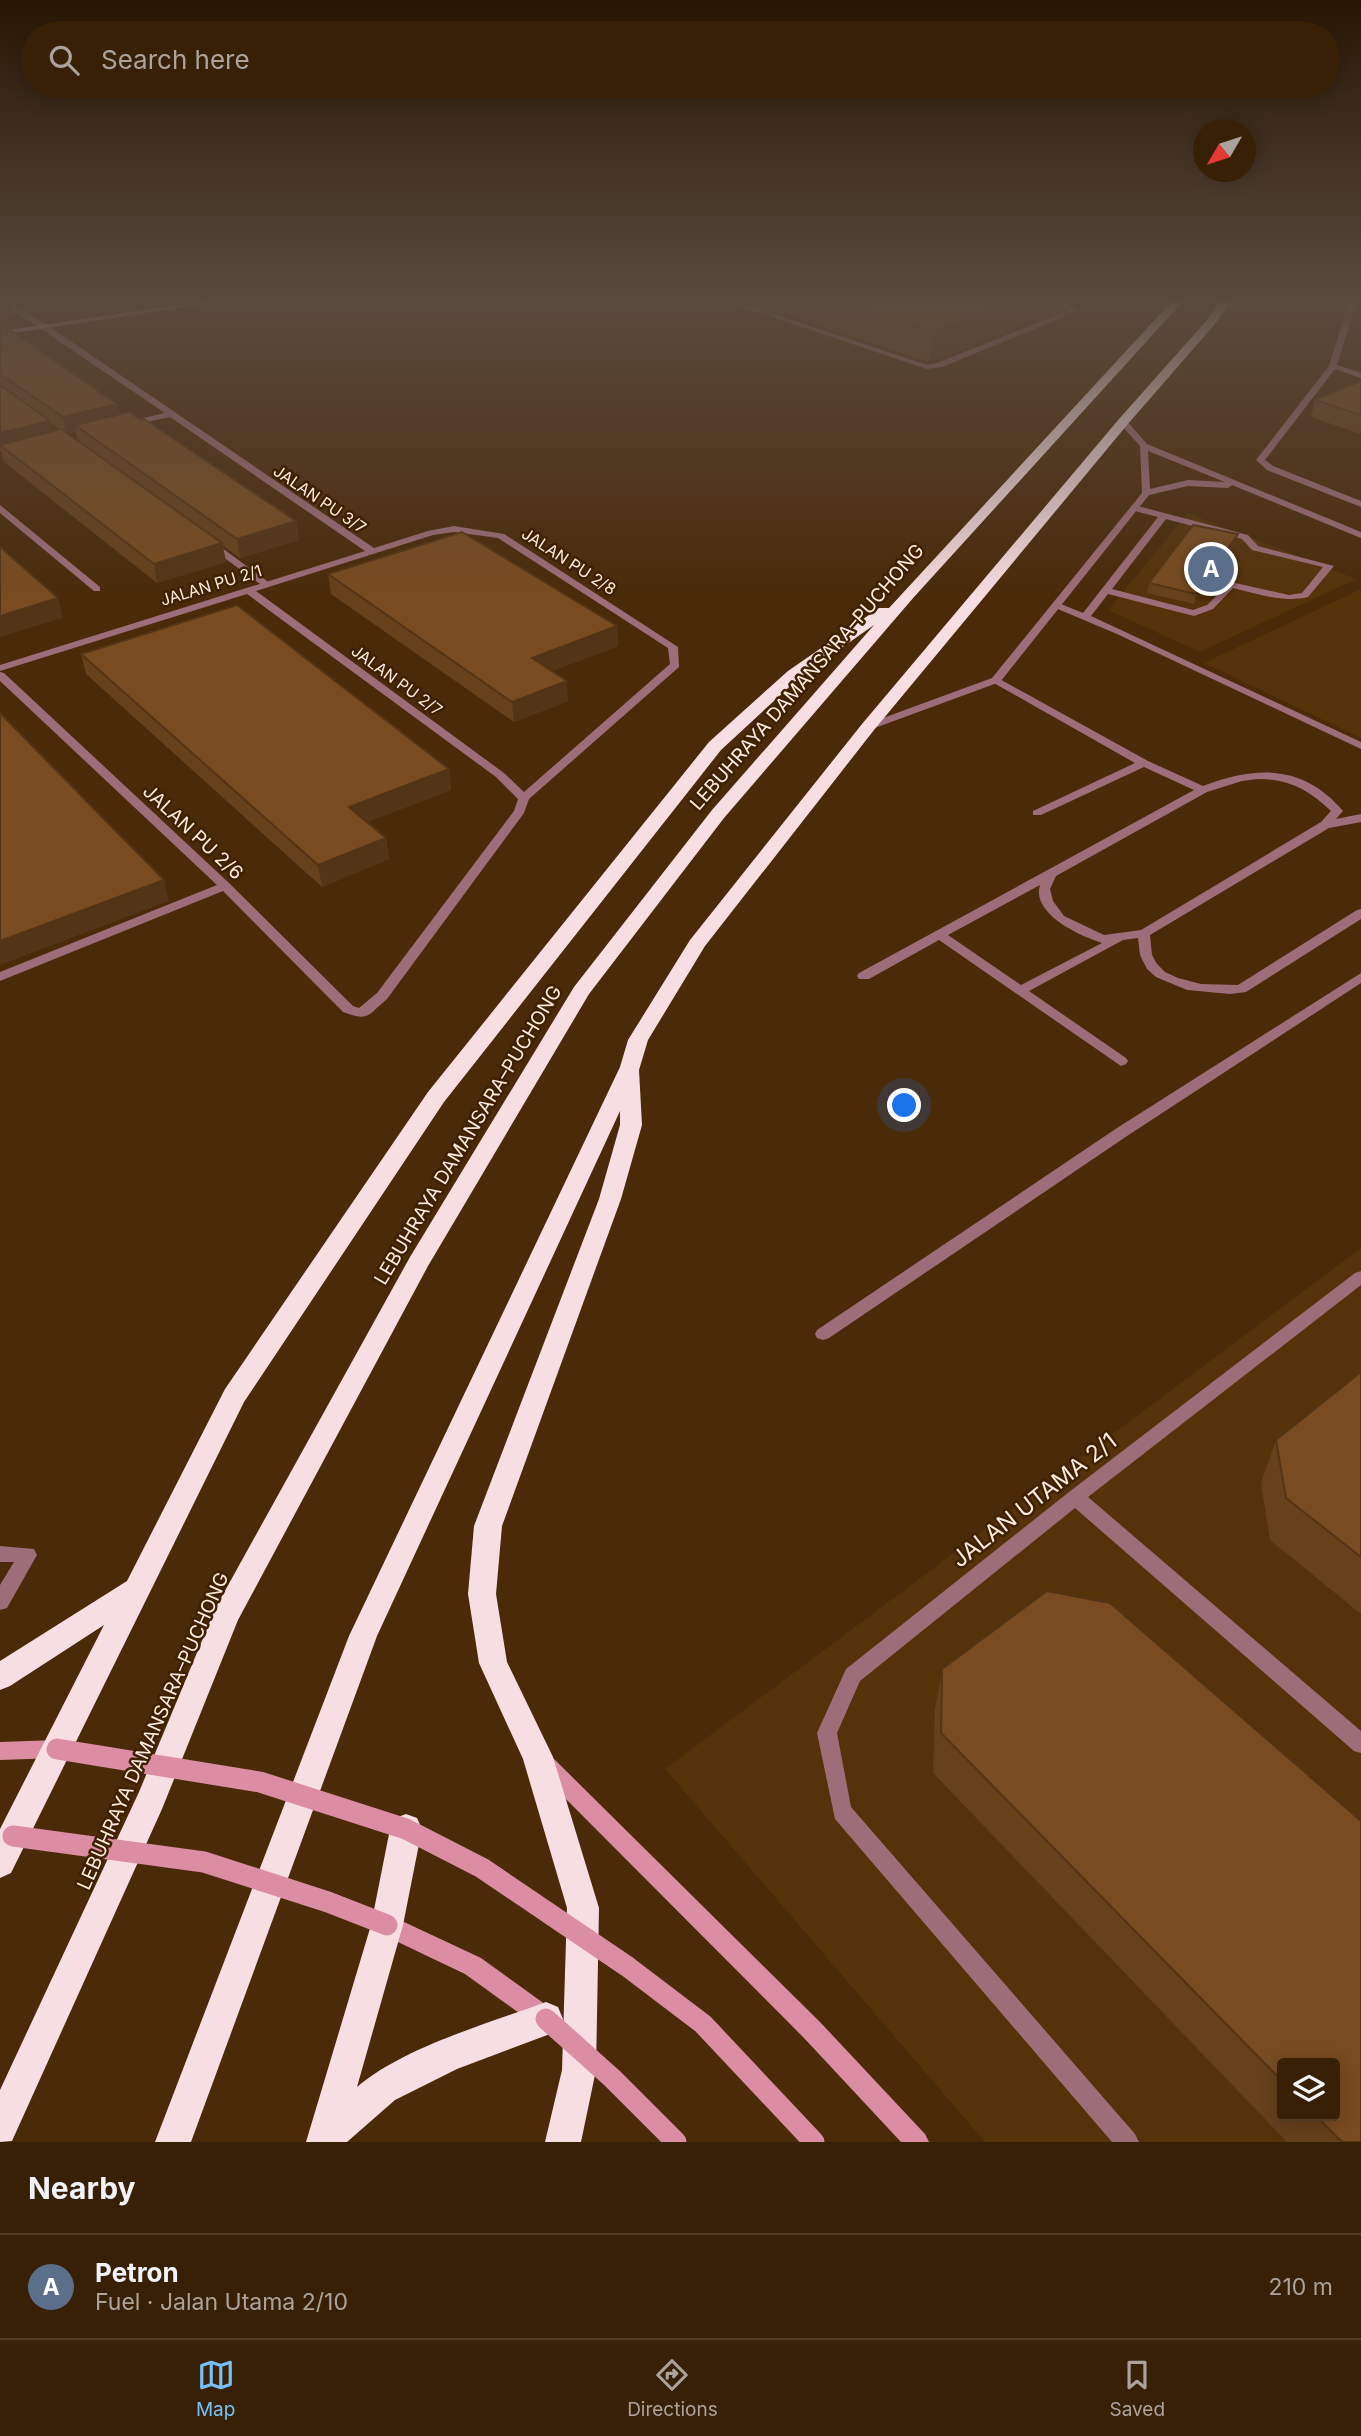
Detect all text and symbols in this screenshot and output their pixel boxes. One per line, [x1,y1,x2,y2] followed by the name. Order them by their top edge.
[21,21,1340,98] search box
[45,41,83,79] icon: search
[101,44,250,75] text: Search here
[1193,119,1256,182] north arrow
[270,461,370,537] street label: JALAN PU 3/7
[518,523,620,599] street label: JALAN PU 2/8
[685,539,929,815] street label: LEBUHRAYA DAMANSARA–PUCHONG
[1188,543,1234,595] pin: A
[158,560,264,610] street label: JALAN PU 2/1
[348,640,446,720] street label: JALAN PU 2/7
[138,780,248,884] street label: JALAN PU 2/6
[369,981,567,1289] street label: LEBUHRAYA DAMANSARA–PUCHONG
[887,1088,921,1122] your location
[946,1427,1122,1573] street label: JALAN UTAMA 2/1
[72,1569,234,1893] street label: LEBUHRAYA DAMANSARA–PUCHONG
[1277,2058,1340,2121] map controls
[1277,2058,1340,2121] button: layers
[28,2170,136,2206] text: Nearby
[95,2257,179,2288] text: Petron
[42,2273,60,2301] text: A
[1268,2273,1333,2301] text: 210 m
[95,2288,348,2316] text: Fuel · Jalan Utama 2/10
[196,2356,235,2421] tab: Map
[627,2356,718,2421] tab: Directions
[1109,2356,1165,2421] tab: Saved

